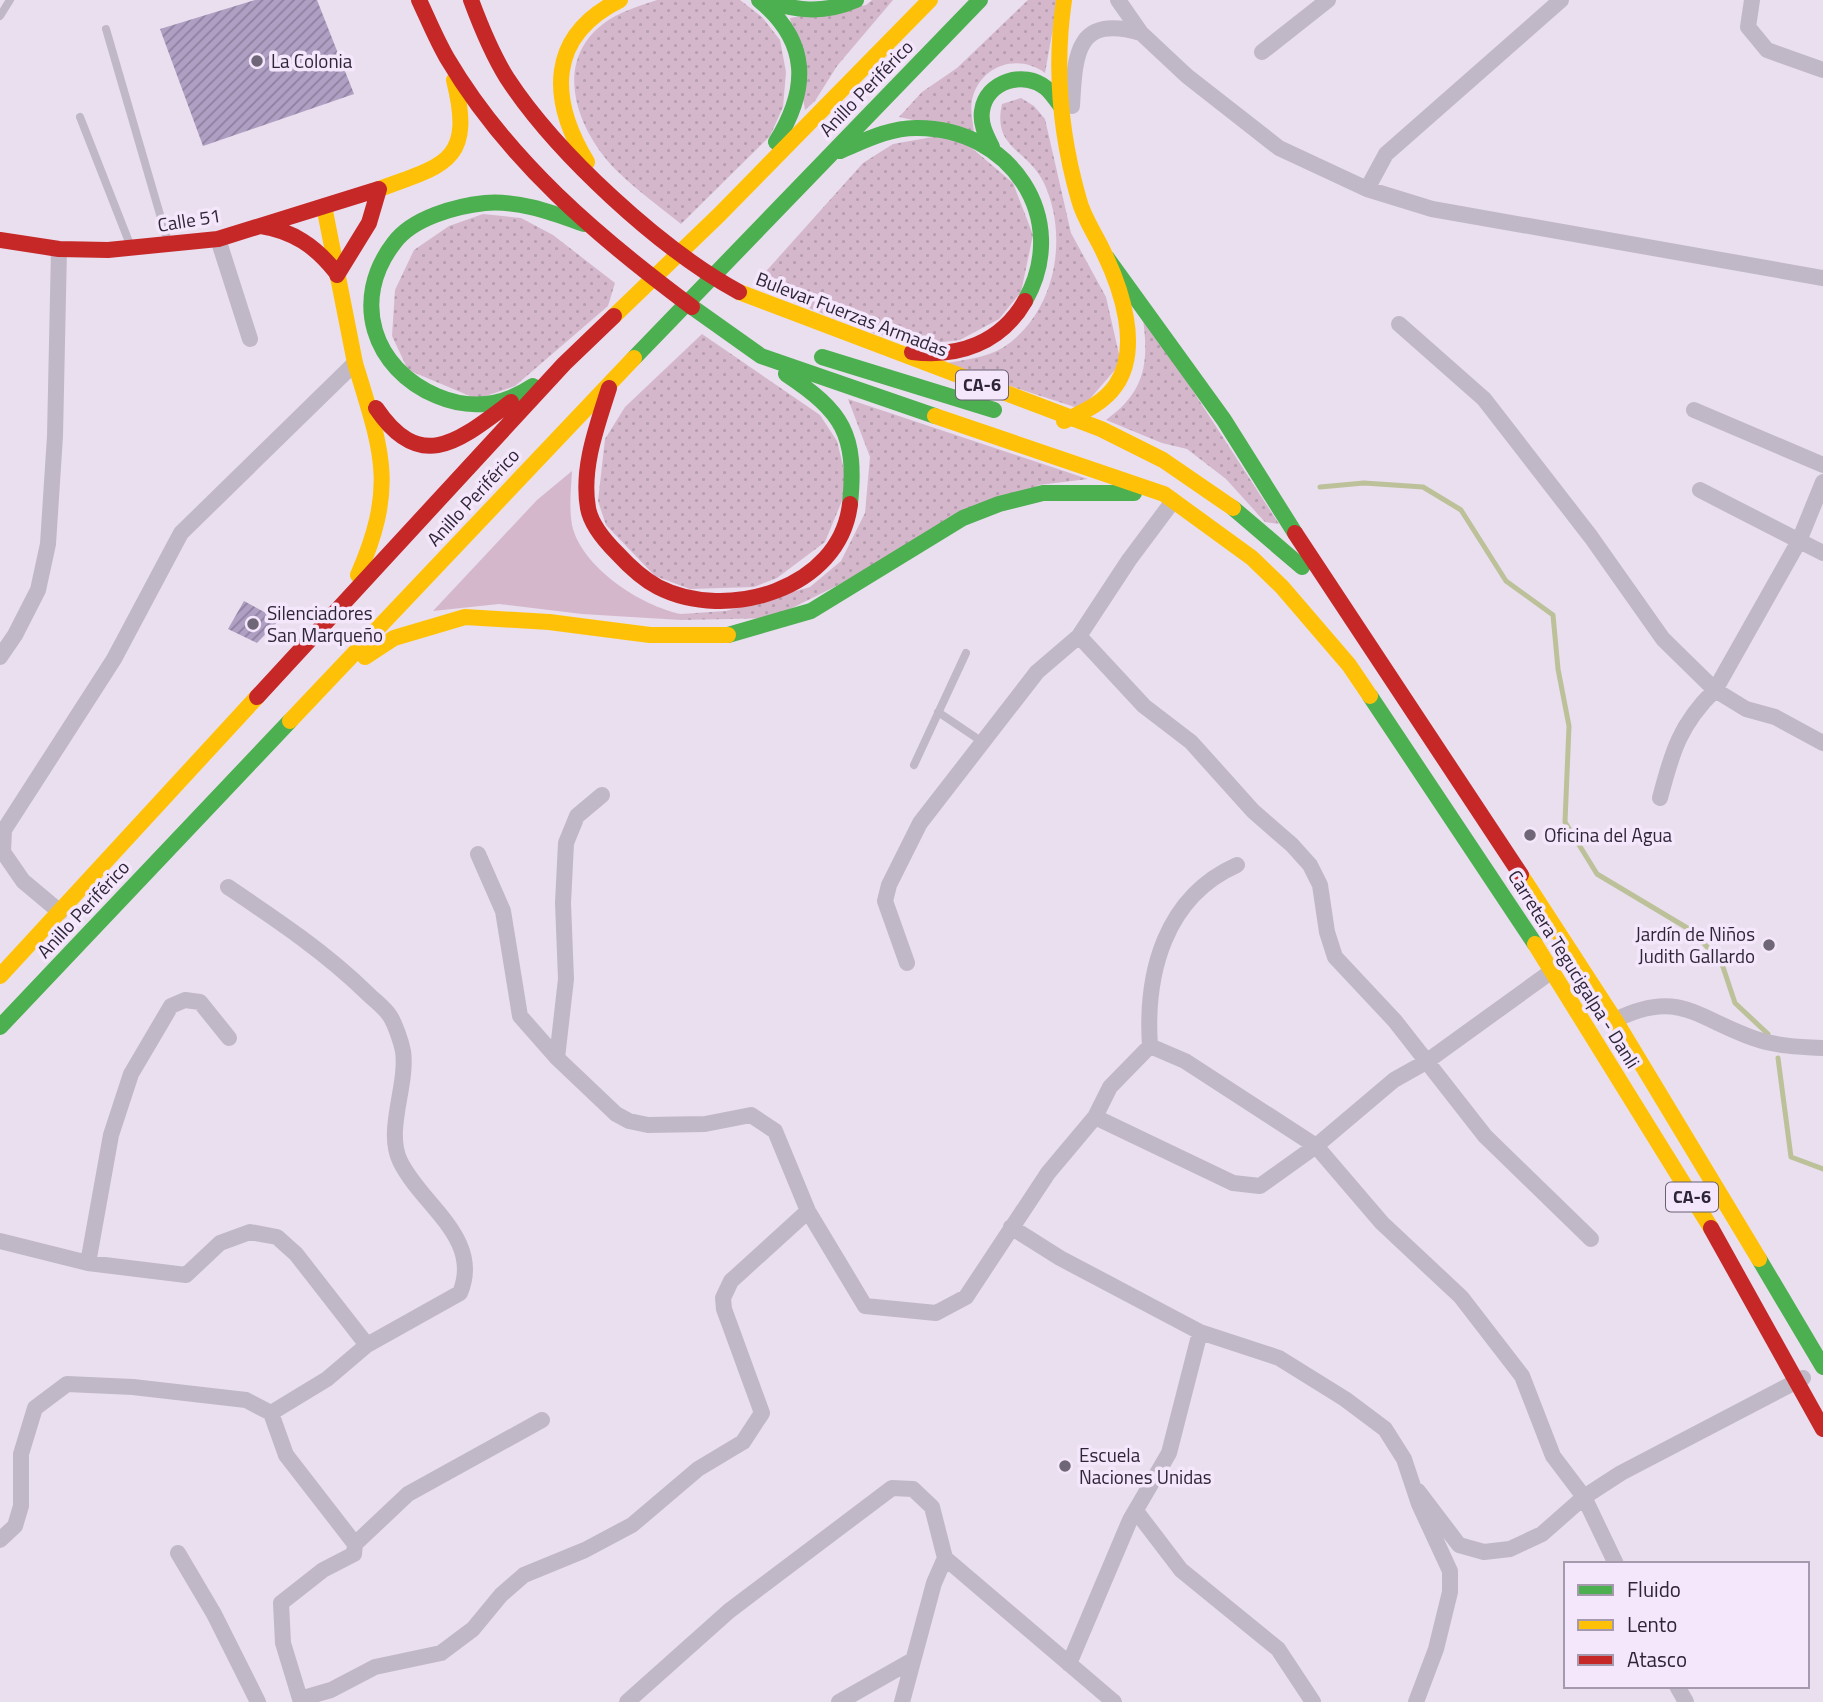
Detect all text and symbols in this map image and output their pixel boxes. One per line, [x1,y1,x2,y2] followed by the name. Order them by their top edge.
[812,33,919,143] street label: Anillo Periférico
[271,46,353,75] place label: La Colonia
[249,53,265,69] marker: La Colonia
[155,200,223,239] street label: Calle 51
[752,263,953,364] street label: Bulevar Fuerzas Armadas
[956,370,1008,400] road number: CA-6
[419,441,526,552] street label: Anillo Periférico
[267,598,383,649] place label: Silenciadores San Marqueño
[245,616,261,632] marker: Silenciadores San Marqueño
[1544,820,1673,849] place label: Oficina del Agua
[1522,827,1538,843] marker: Oficina del Agua
[29,853,136,964] street label: Anillo Periférico
[1501,864,1648,1074] street label: Carretera Tegucigalpa - Danli
[1635,919,1755,970] place label: Jardín de Niños Judith Gallardo
[1761,937,1777,953] marker: Jardín de Niños Judith Gallardo
[1666,1182,1718,1212] road number: CA-6
[1079,1440,1212,1491] place label: Escuela Naciones Unidas
[1057,1458,1073,1474] marker: Escuela Naciones Unidas
[1564,1562,1809,1688] legend
[1627,1573,1681,1605] text: Fluido
[1627,1608,1677,1640] text: Lento
[1627,1643,1687,1675] text: Atasco

